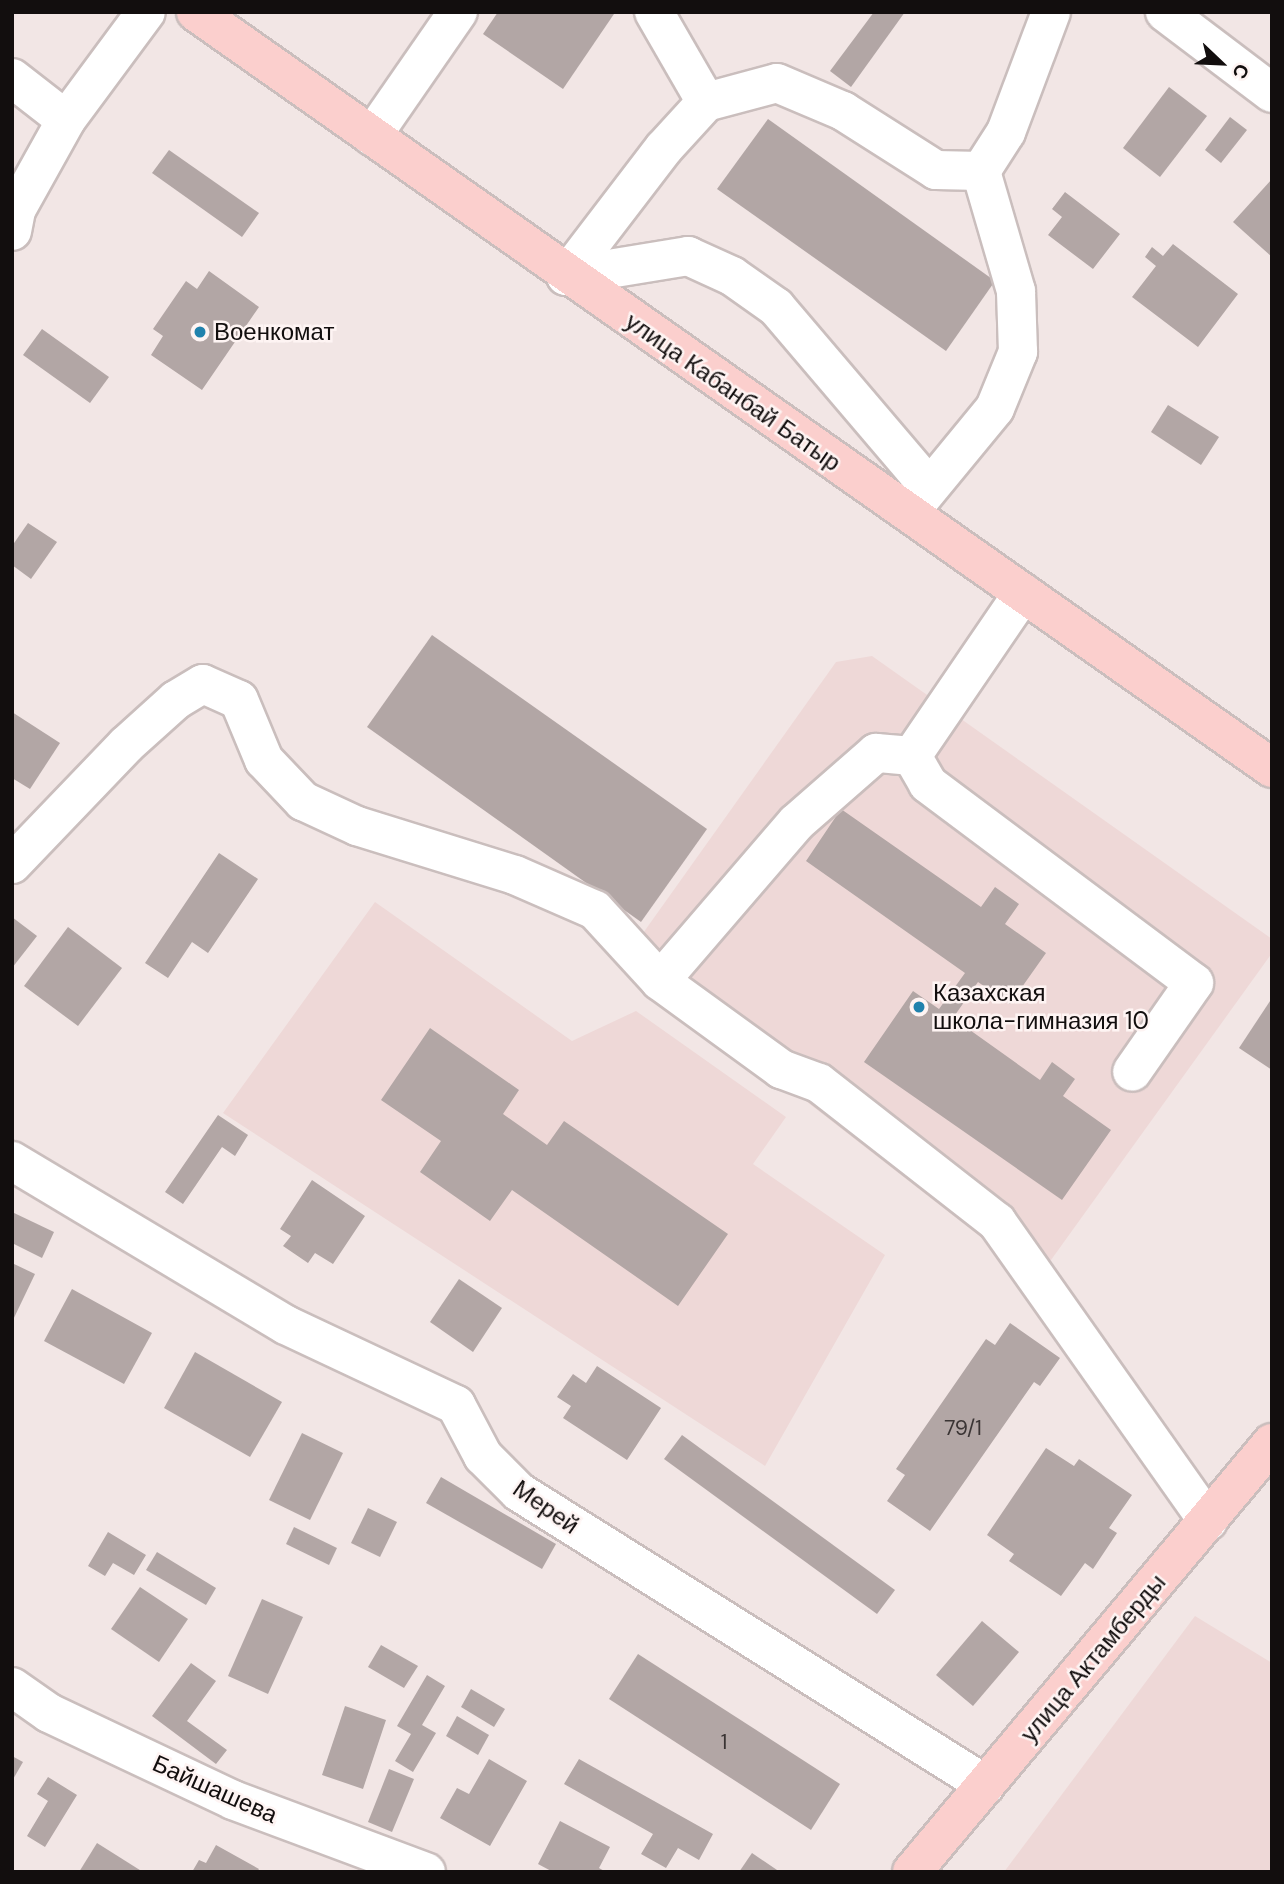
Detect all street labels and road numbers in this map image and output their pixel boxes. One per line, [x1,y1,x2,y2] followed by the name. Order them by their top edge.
[620,307,846,477] street label: улица Кабанбай Батыр
[508,1474,584,1540] street label: Мерей
[1014,1568,1172,1748] street label: улица Актамберды
[148,1749,282,1829] street label: Байшашева

